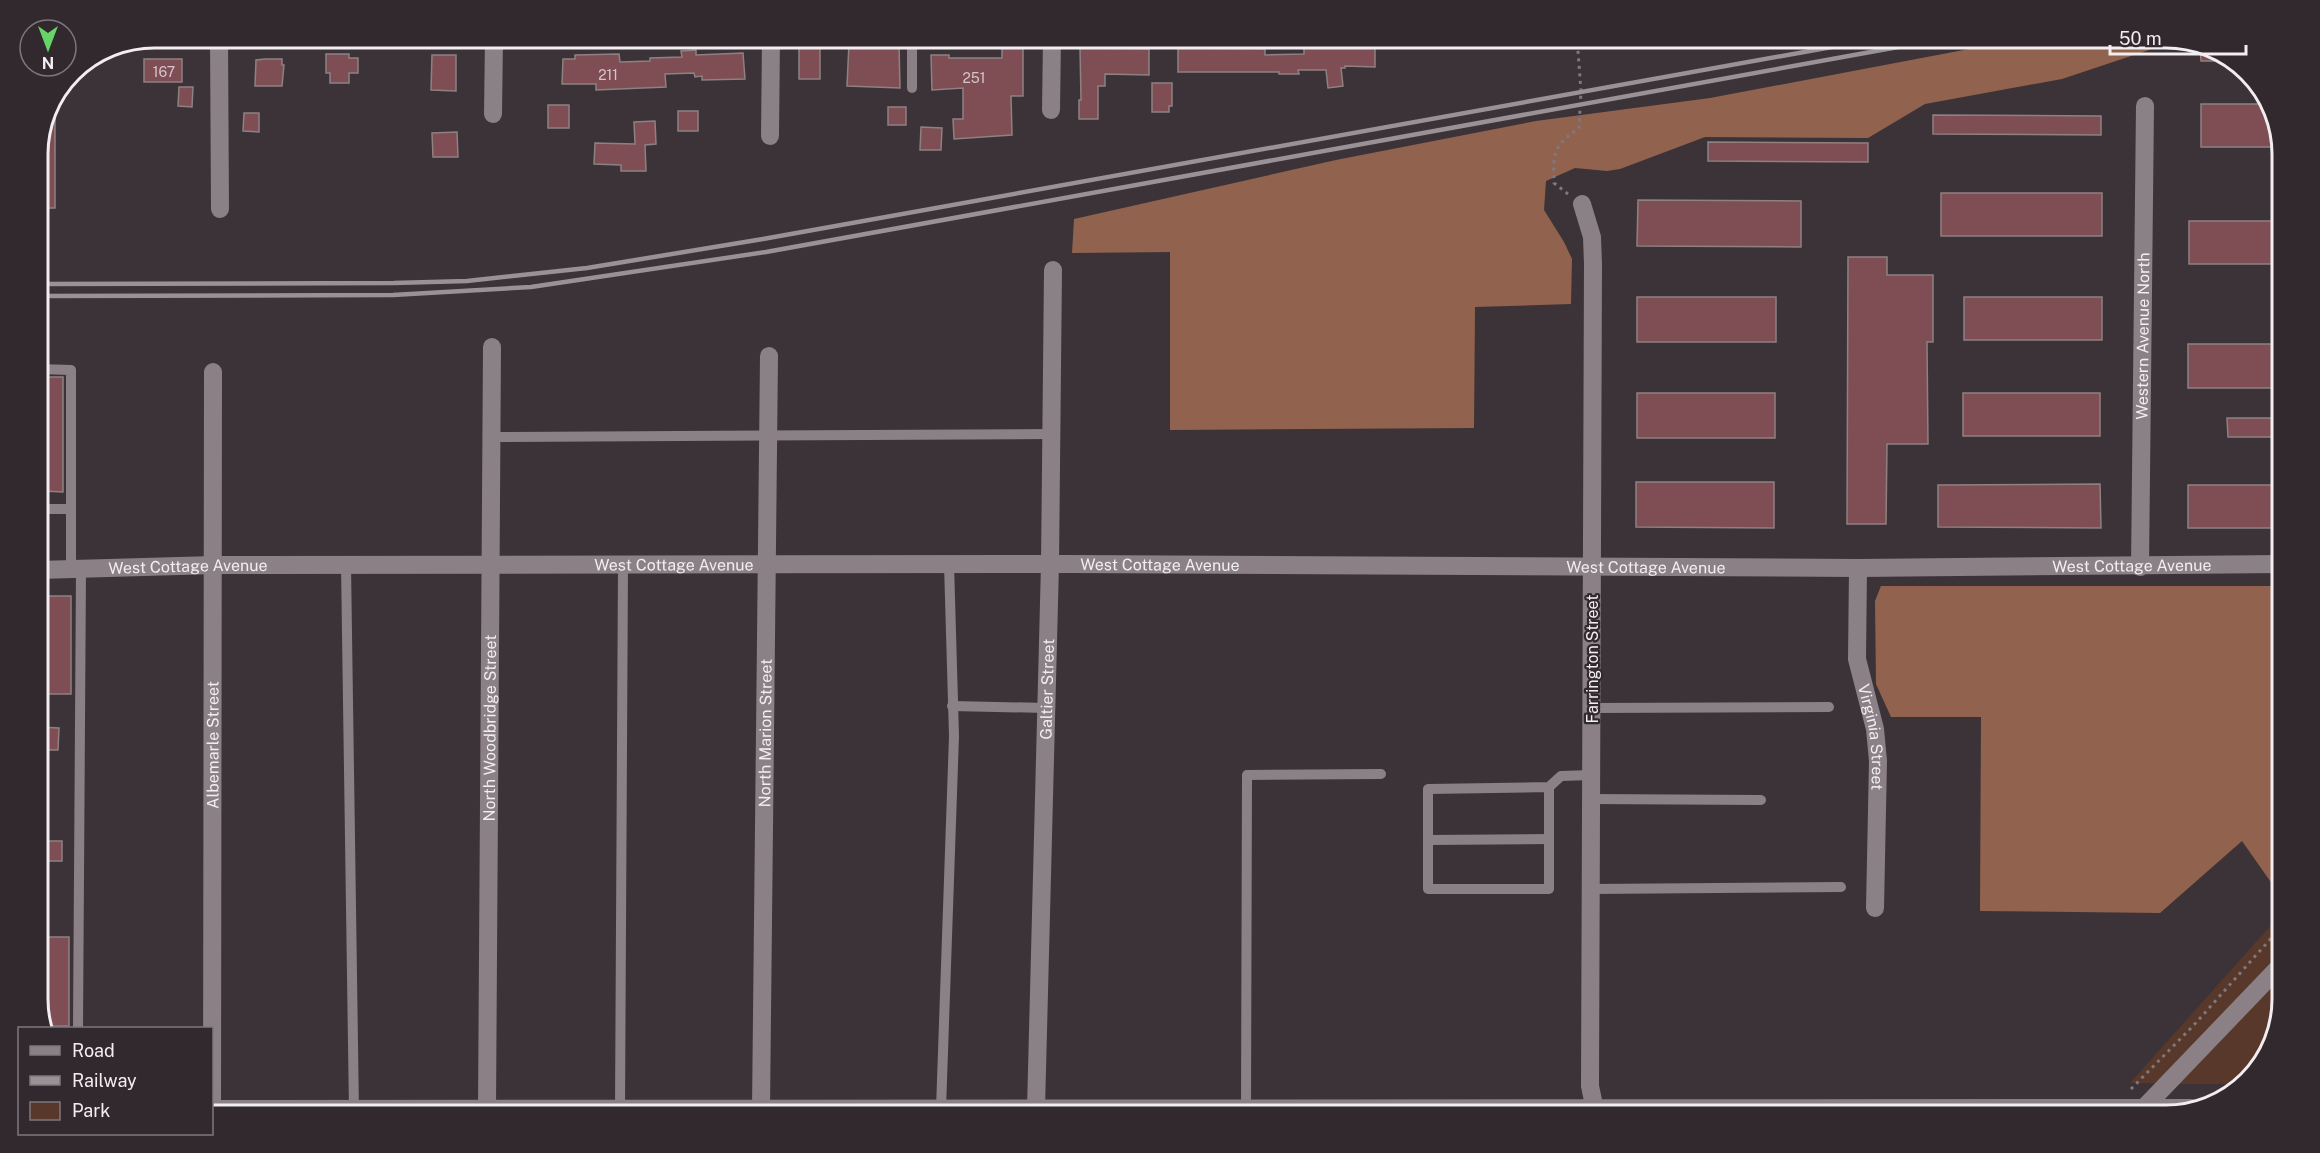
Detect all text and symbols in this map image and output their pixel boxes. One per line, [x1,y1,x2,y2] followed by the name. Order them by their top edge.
[18,18,78,78] north arrow
[2110,18,2246,56] scale bar
[2119,28,2162,49] text: 50 m
[42,53,54,72] text: N
[153,64,175,80] house number: 167
[598,67,618,83] house number: 211
[962,70,986,86] house number: 251
[2133,252,2153,420] street label: Western Avenue North
[594,555,754,575] street label: West Cottage Avenue
[1080,555,1240,575] street label: West Cottage Avenue
[108,556,268,578] street label: West Cottage Avenue
[2052,556,2212,576] street label: West Cottage Avenue
[1566,558,1726,577] street label: West Cottage Avenue
[1583,595,1602,723] street label: Farrington Street
[480,634,500,822] street label: North Woodbridge Street
[1036,638,1058,740] street label: Galtier Street
[755,659,776,807] street label: North Marion Street
[203,681,223,809] street label: Albemarle Street
[1854,682,1887,791] street label: Virginia Street
[18,1027,213,1135] legend
[72,1040,115,1061] text: Road
[72,1070,137,1091] text: Railway
[72,1100,110,1121] text: Park

